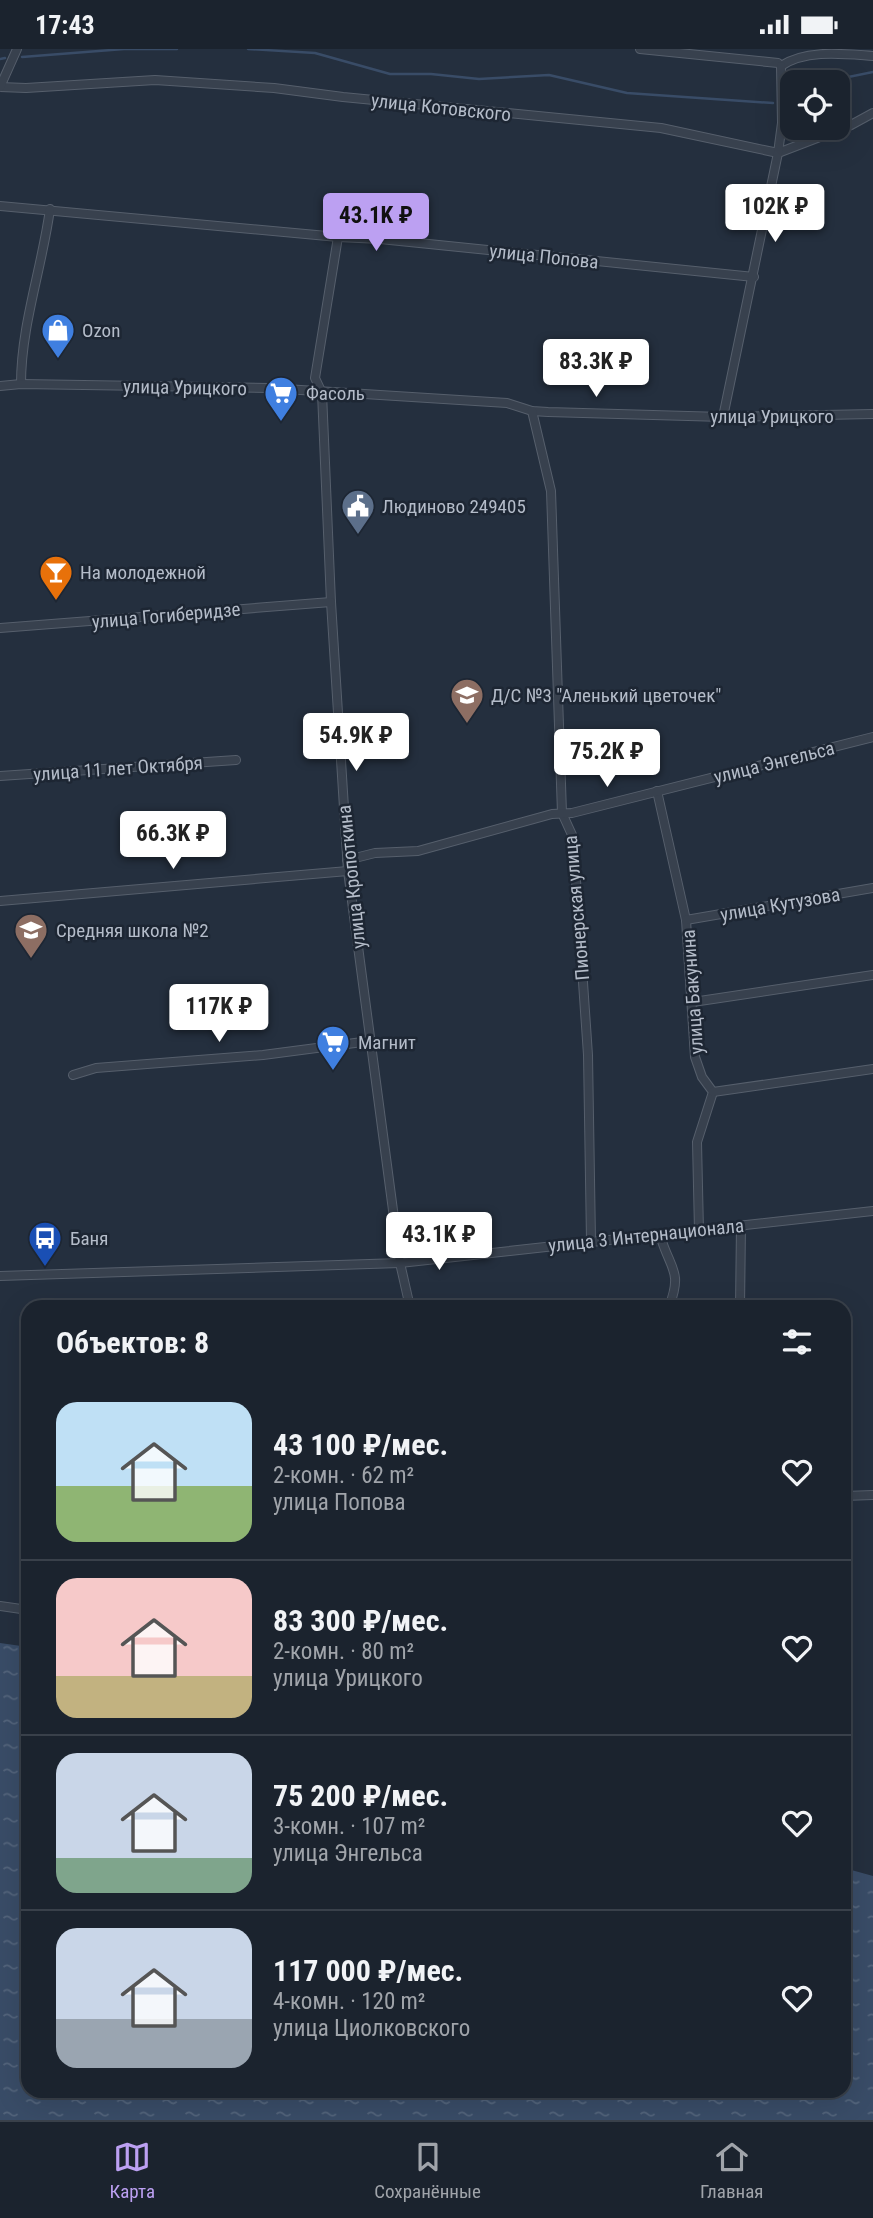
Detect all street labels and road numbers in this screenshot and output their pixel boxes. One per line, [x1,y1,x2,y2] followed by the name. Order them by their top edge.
[370,89,512,126] street label: улица Котовского
[488,239,600,274] street label: улица Попова
[123,375,247,400] street label: улица Урицкого
[710,405,834,428] street label: улица Урицкого
[91,598,241,633] street label: улица Гогиберидзе
[711,736,837,789] street label: улица Энгельса
[33,751,204,786] street label: улица 11 лет Октября
[333,804,370,950] street label: улица Кропоткина
[559,835,594,981] street label: Пионерская улица
[718,883,842,926] street label: улица Кутузова
[677,929,708,1055] street label: улица Бакунина
[547,1214,745,1257] street label: улица 3 Интернационала

